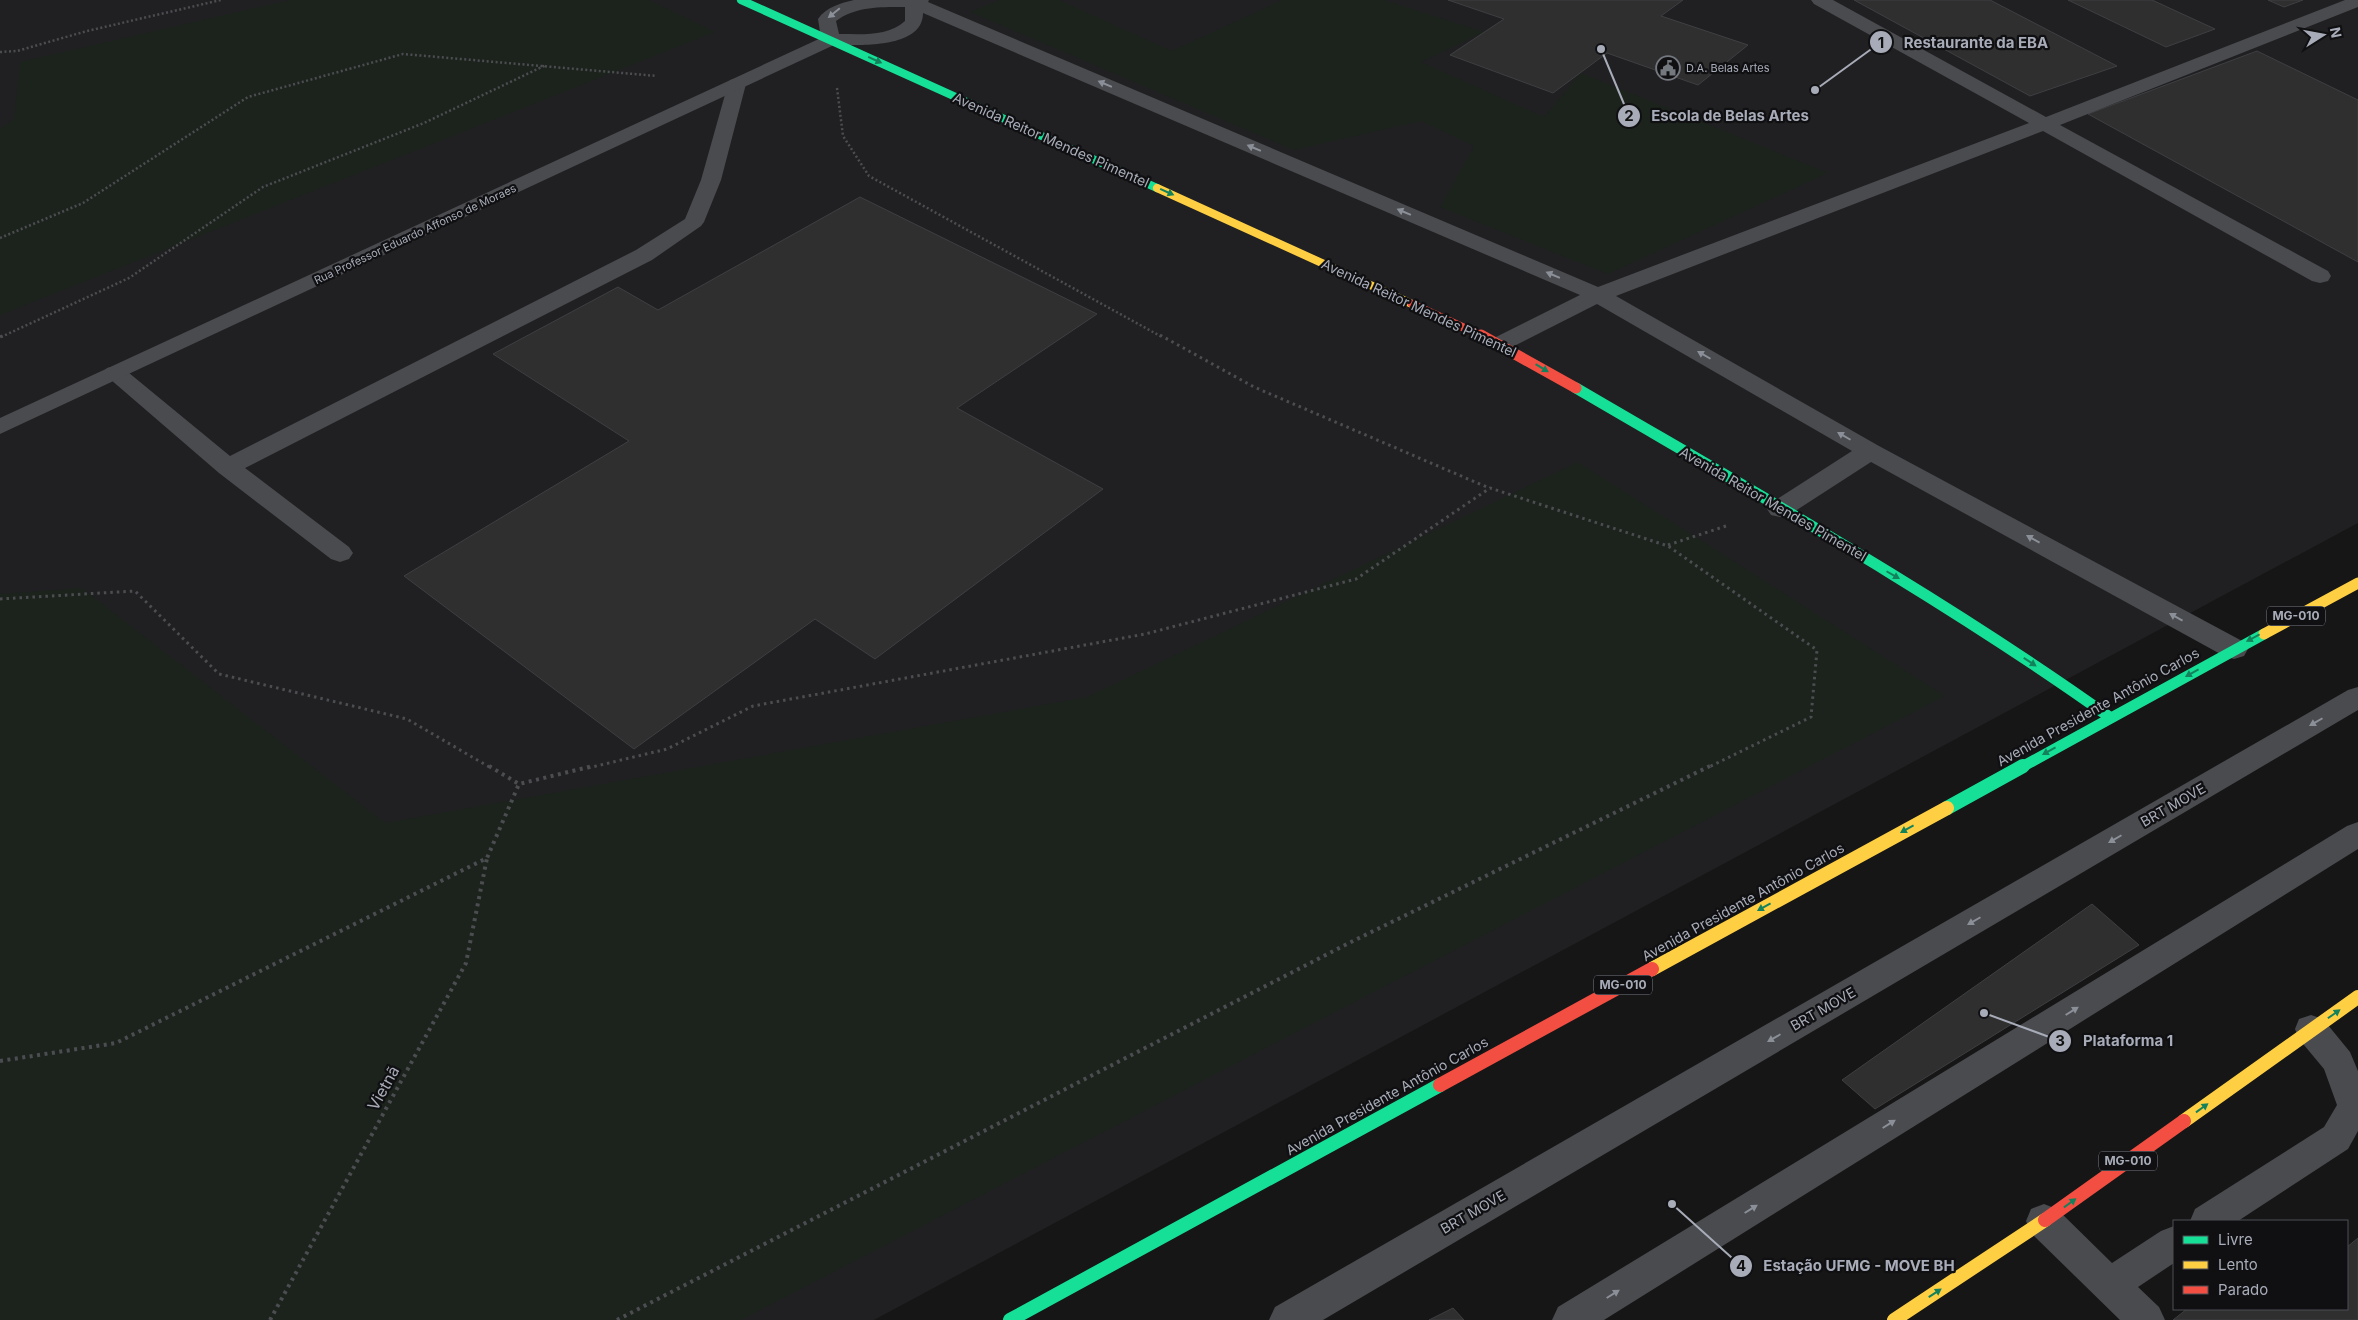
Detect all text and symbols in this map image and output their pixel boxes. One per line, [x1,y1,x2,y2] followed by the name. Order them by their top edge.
[827,8,840,19] one-way arrow
[2298,10,2348,60] north arrow
[2327,26,2346,39] text: N
[1869,27,2058,57] callout: Restaurante da EBA
[1878,33,1884,52] text: 1
[1904,33,2048,52] text: Restaurante da EBA
[1655,55,1681,81] public building icon: D.A. Belas Artes
[868,56,882,64] one-way arrow
[1686,61,1770,75] place label: D.A. Belas Artes
[1097,80,1112,88] one-way arrow
[950,88,1152,191] street label: Avenida Reitor Mendes Pimentel
[1617,101,1819,131] callout: Escola de Belas Artes
[1624,106,1634,125] text: 2
[1651,106,1809,125] text: Escola de Belas Artes
[1247,143,1262,151] one-way arrow
[312,181,518,287] street label: Rua Professor Eduardo Affonso de Moraes
[1159,188,1174,196] one-way arrow
[1397,207,1411,215] one-way arrow
[1319,255,1519,360] street label: Avenida Reitor Mendes Pimentel
[1546,271,1560,279] one-way arrow
[1696,351,1711,359] one-way arrow
[1535,364,1548,373] one-way arrow
[1838,432,1851,441] one-way arrow
[1677,443,1870,564] street label: Avenida Reitor Mendes Pimentel
[2026,535,2040,544] one-way arrow
[1886,571,1901,579] one-way arrow
[2267,606,2325,626] road number: MG-010
[2169,613,2183,621] one-way arrow
[2246,634,2260,643] one-way arrow
[1994,644,2202,769] street label: Avenida Presidente Antônio Carlos
[2024,657,2037,667] one-way arrow
[2185,668,2198,677] one-way arrow
[2308,718,2323,726] one-way arrow
[2042,747,2057,755] one-way arrow
[2137,779,2208,830] street label: BRT MOVE
[1900,825,1914,833] one-way arrow
[2107,835,2122,843] one-way arrow
[1639,839,1847,964] street label: Avenida Presidente Antônio Carlos
[1757,903,1772,911] one-way arrow
[1968,916,1981,925] one-way arrow
[1594,976,1652,994] road number: MG-010
[1787,983,1858,1034] street label: BRT MOVE
[2066,1006,2079,1015] one-way arrow
[2327,1009,2341,1019] one-way arrow
[2048,1026,2183,1056] callout: Plataforma 1
[2055,1031,2065,1050] text: 3
[2083,1031,2173,1050] text: Plataforma 1
[1283,1033,1491,1158] street label: Avenida Presidente Antônio Carlos
[1767,1033,1780,1042] one-way arrow
[363,1062,403,1114] street label: Vietnã
[2195,1103,2209,1113] one-way arrow
[1883,1119,1896,1128] one-way arrow
[2099,1152,2157,1170] road number: MG-010
[1437,1186,1508,1237] street label: BRT MOVE
[2063,1198,2077,1208] one-way arrow
[1745,1204,1758,1214] one-way arrow
[2173,1220,2348,1310] legend
[2218,1230,2253,1249] text: Livre
[1728,1251,1964,1281] callout: Estação UFMG - MOVE BH
[2218,1255,2258,1274] text: Lento
[1736,1256,1746,1275] text: 4
[1763,1256,1955,1275] text: Estação UFMG - MOVE BH
[2218,1280,2268,1299] text: Parado
[1928,1288,1941,1298] one-way arrow
[1606,1290,1619,1299] one-way arrow

